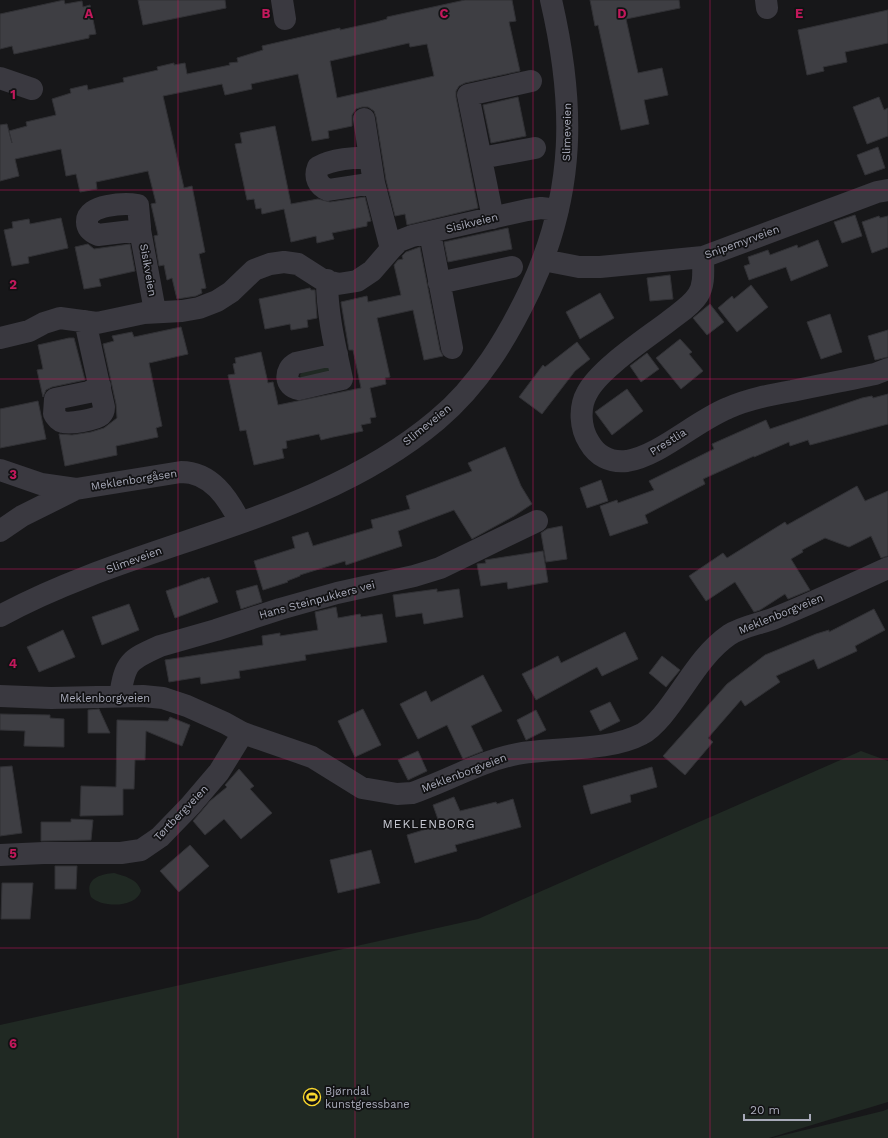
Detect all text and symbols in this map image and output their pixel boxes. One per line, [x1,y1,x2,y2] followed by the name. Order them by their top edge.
[85,6,94,21] text: A
[262,6,271,21] text: B
[440,6,449,21] text: C
[617,6,627,21] text: D
[795,6,803,21] text: E
[10,87,16,102] text: 1
[560,103,574,161] street label: Slimeveien
[445,210,499,236] street label: Sisikveien
[703,222,781,262] street label: Snipemyrveien
[137,243,159,297] street label: Sisikveien
[9,277,17,292] text: 2
[400,402,454,448] street label: Slimeveien
[647,426,689,458] street label: Prestlia
[9,467,17,482] text: 3
[90,467,178,493] street label: Meklenborgåsen
[104,544,164,576] street label: Slimeveien
[258,578,376,622] street label: Hans Steinpukkers vei
[737,591,825,637] street label: Meklenborgveien
[9,656,18,671] text: 4
[60,692,150,705] street label: Meklenborgveien
[420,751,508,795] street label: Meklenborgveien
[151,782,211,844] street label: Tørtbergveien
[383,817,475,831] district label: MEKLENBORG
[9,846,17,861] text: 5
[9,1036,17,1051] text: 6
[325,1085,410,1111] place label: Bjørndal kunstgressbane
[302,1087,322,1107] sports icon: Bjørndal kunstgressbane
[744,1096,810,1122] scale bar
[750,1103,780,1117] text: 20 m

